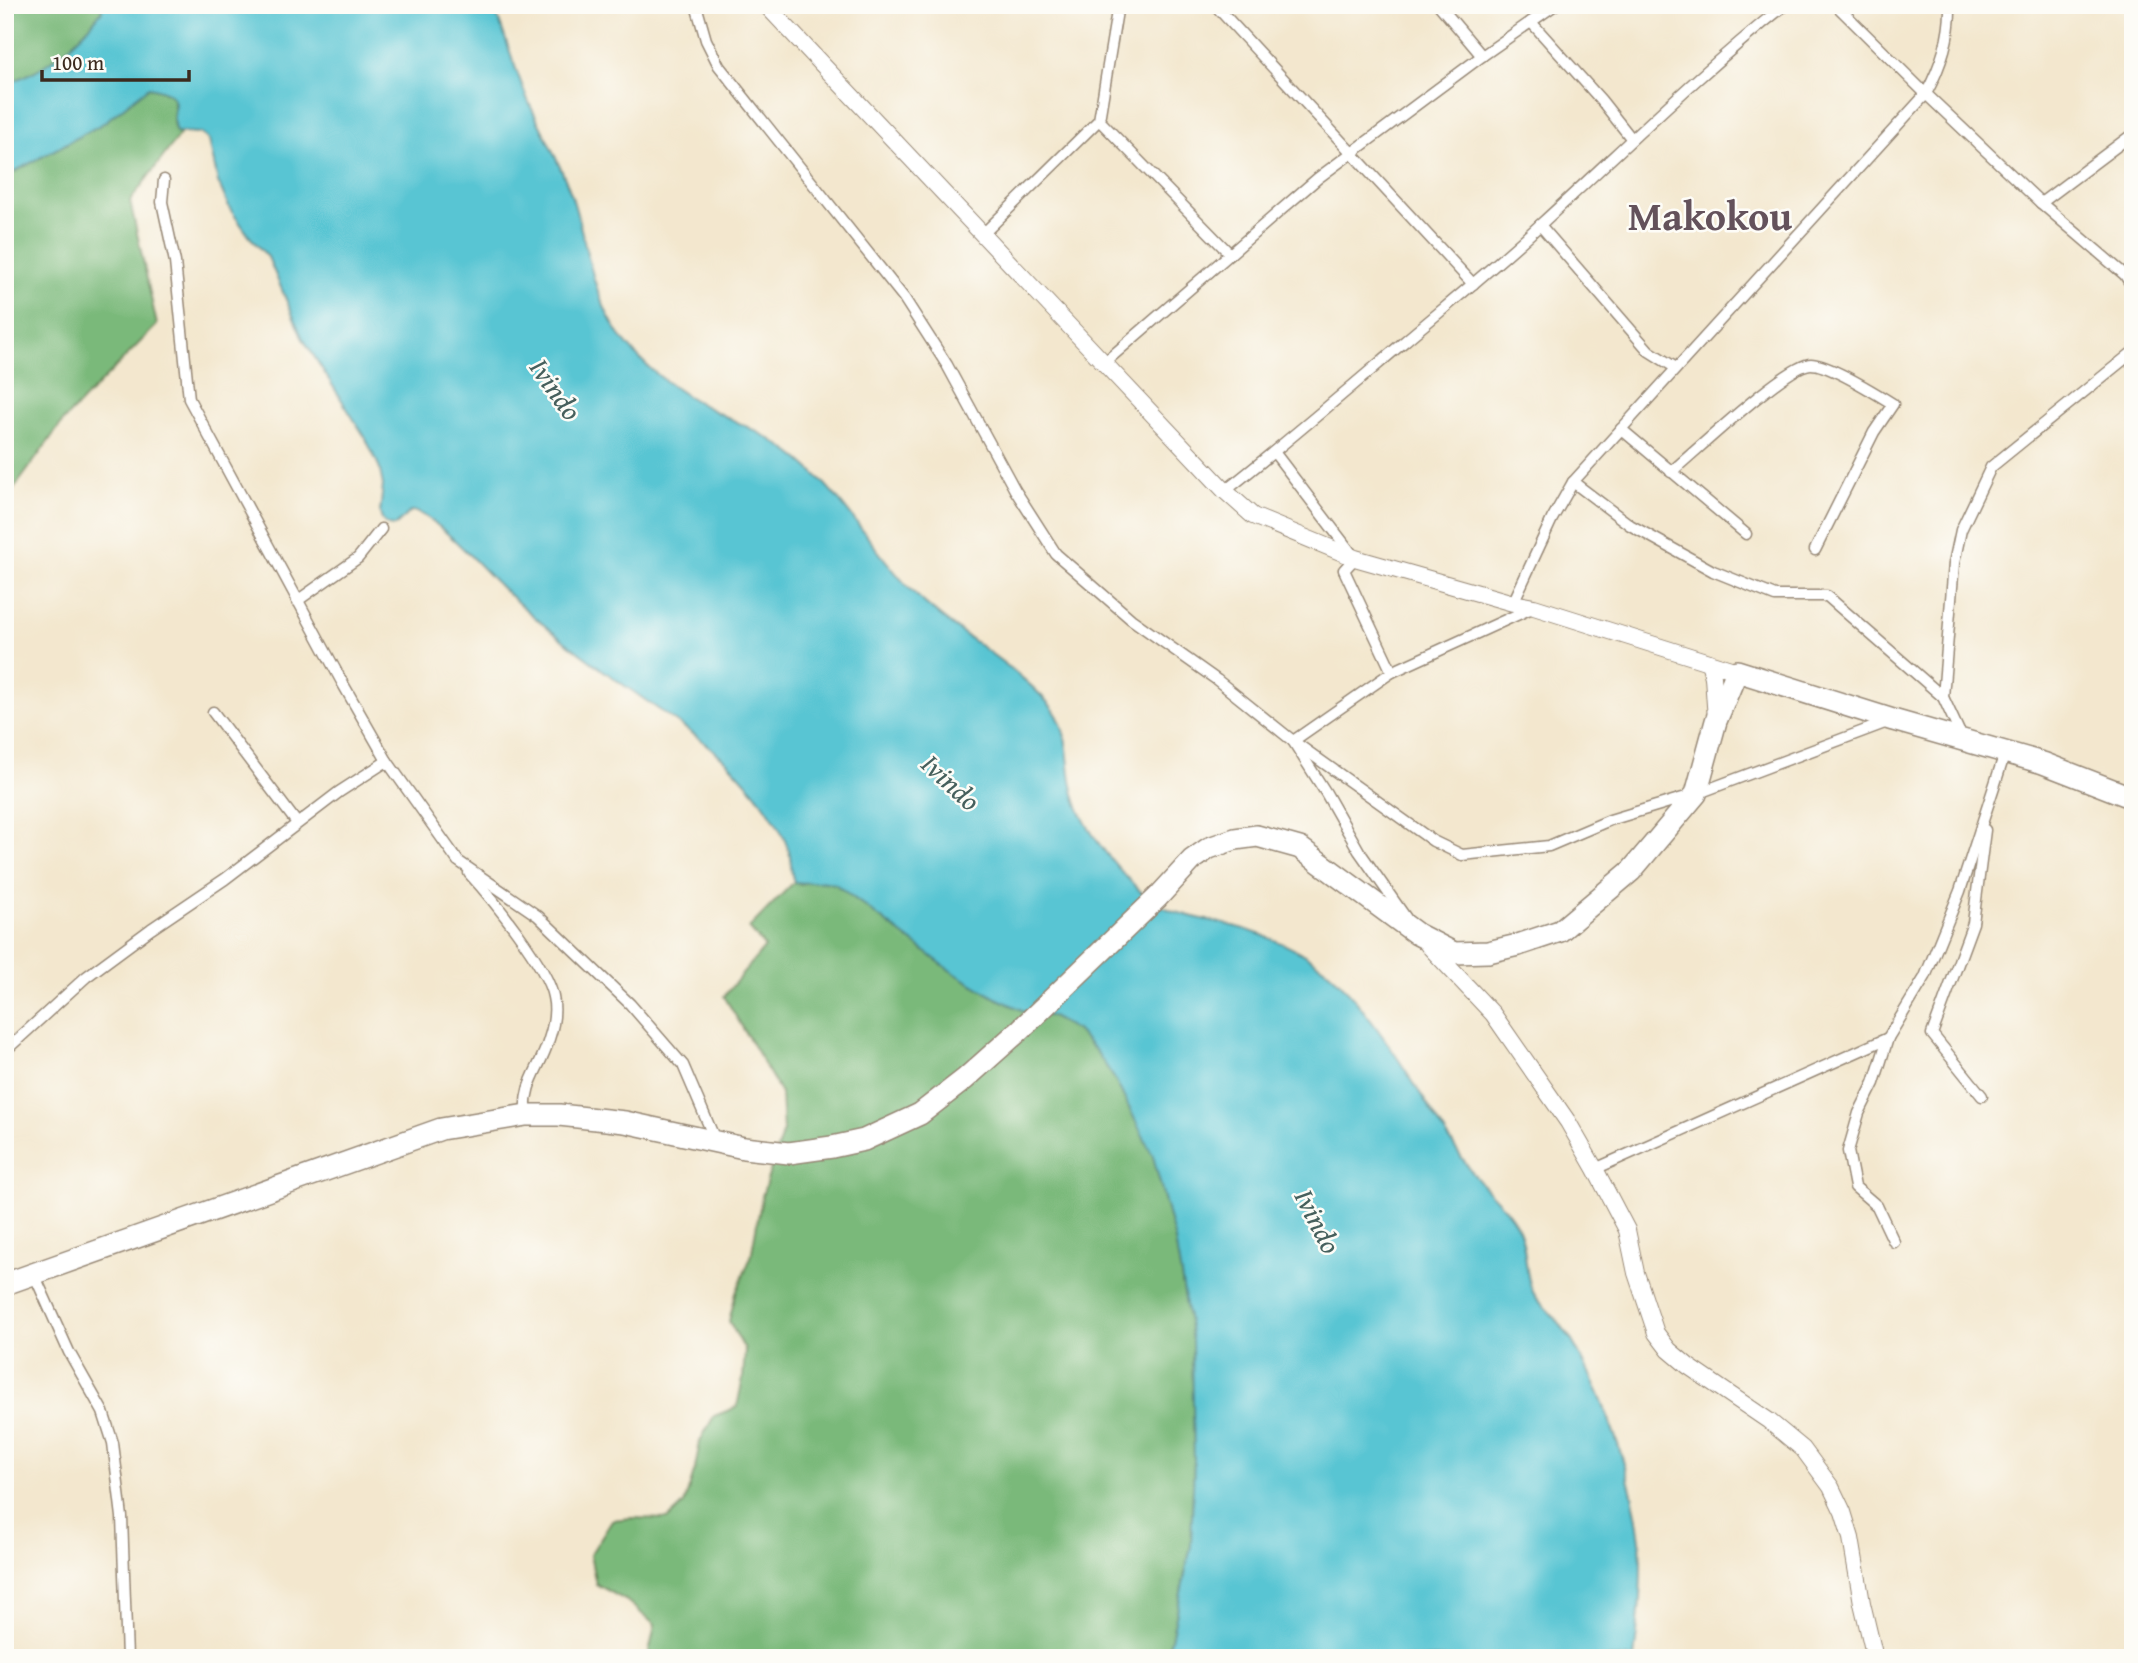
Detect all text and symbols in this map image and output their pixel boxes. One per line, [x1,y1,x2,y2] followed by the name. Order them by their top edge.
[42,38,189,82] scale bar
[52,47,104,78] text: 100 m
[1628,186,1792,245] district label: Makokou
[520,349,593,428] water label: Ivindo
[913,744,990,820] water label: Ivindo
[1285,1181,1352,1260] water label: Ivindo

